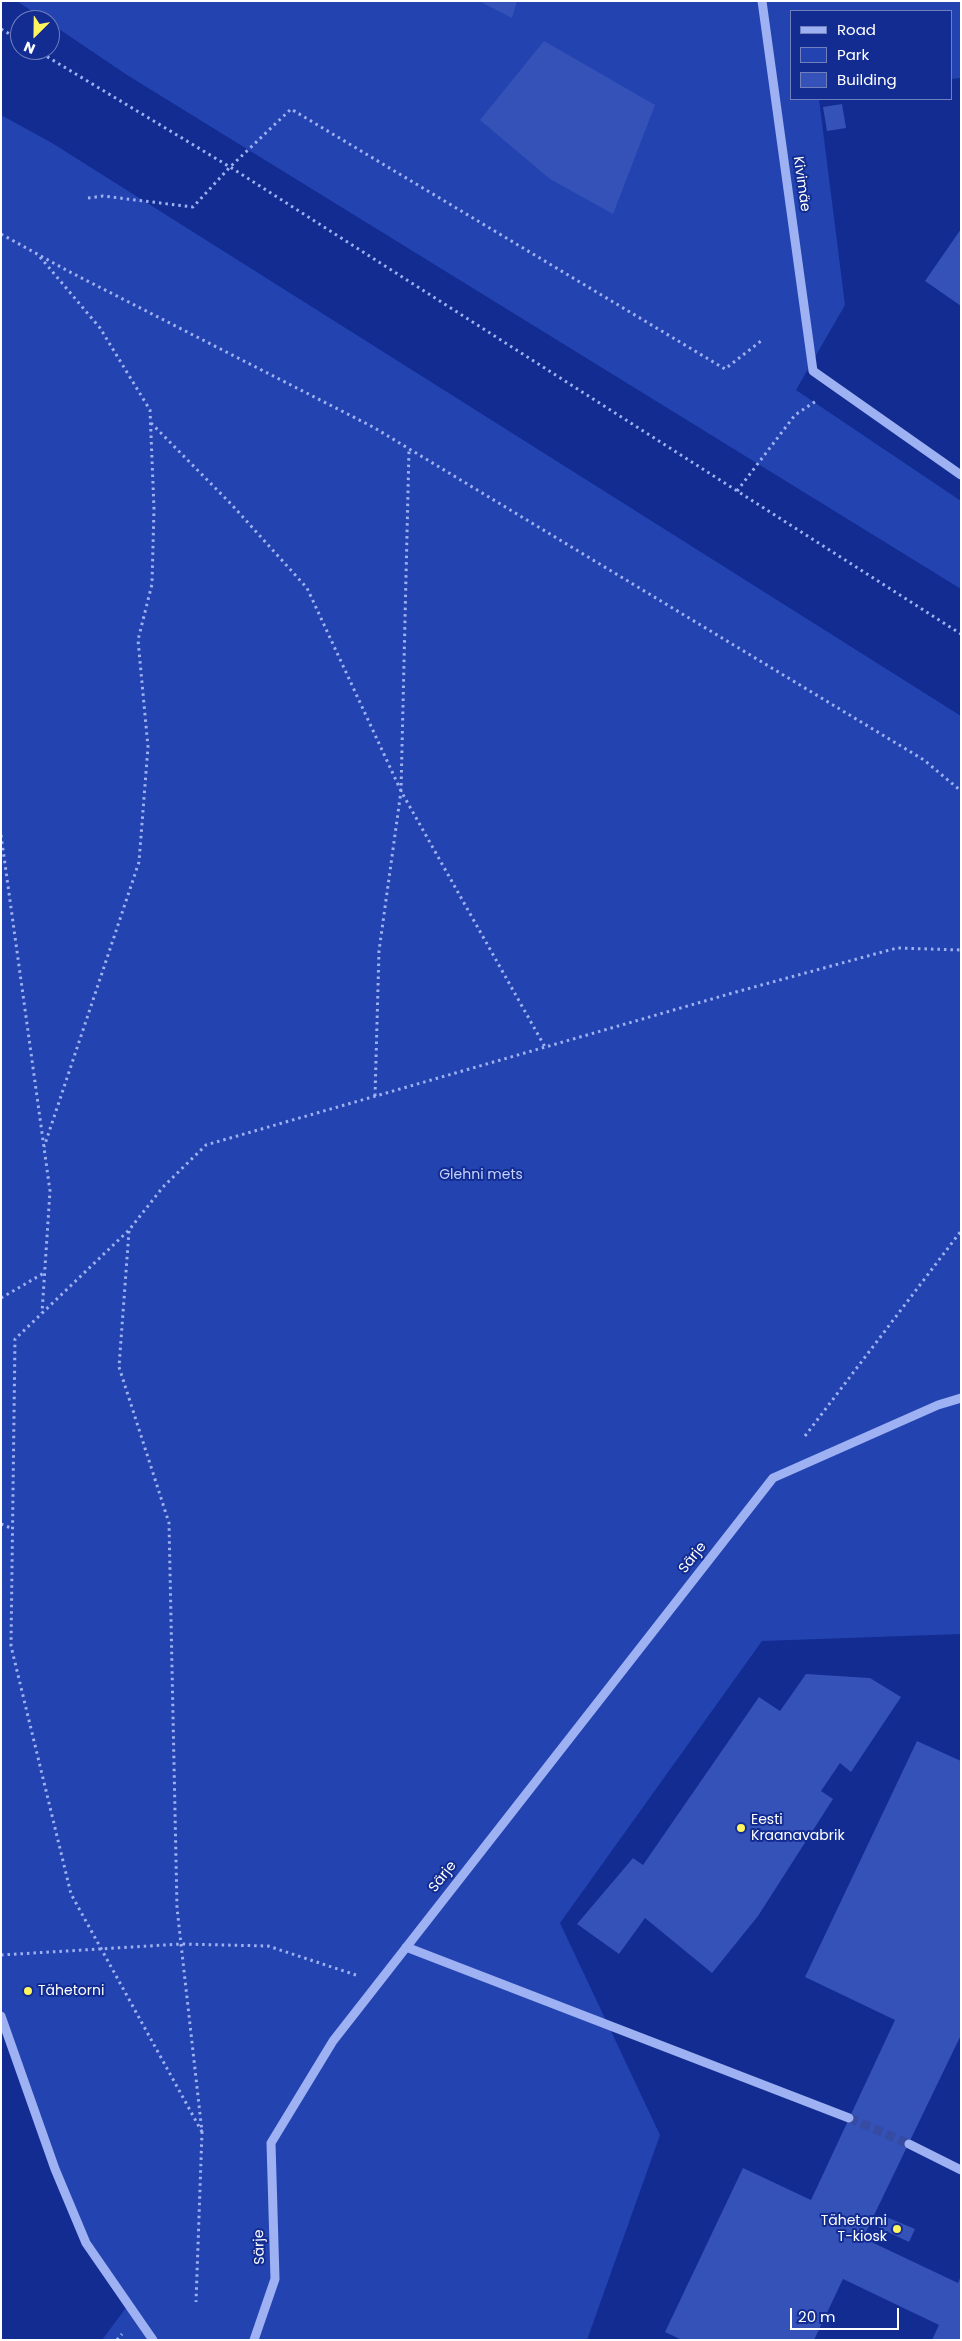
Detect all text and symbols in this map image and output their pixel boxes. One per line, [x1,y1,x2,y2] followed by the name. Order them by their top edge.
[10,10,60,60] north arrow
[790,10,952,100] legend
[837,19,876,40] text: Road
[21,37,38,59] text: N
[837,44,869,65] text: Park
[837,69,897,90] text: Building
[789,155,813,213] street label: Kivimäe
[439,1167,523,1183] park label: Glehni mets
[676,1539,710,1577] street label: Särje
[751,1812,845,1844] place label: Eesti Kraanavabrik
[735,1822,747,1834] marker: Eesti Kraanavabrik
[426,1858,460,1896] street label: Särje
[38,1983,104,1999] place label: Tähetorni
[22,1985,34,1997] marker: Tähetorni
[821,2213,887,2246] place label: Tähetorni T-kiosk
[891,2223,903,2235] marker: Tähetorni T-kiosk
[251,2229,269,2265] street label: Särje
[792,2298,901,2330] scale bar
[798,2306,836,2327] text: 20 m

